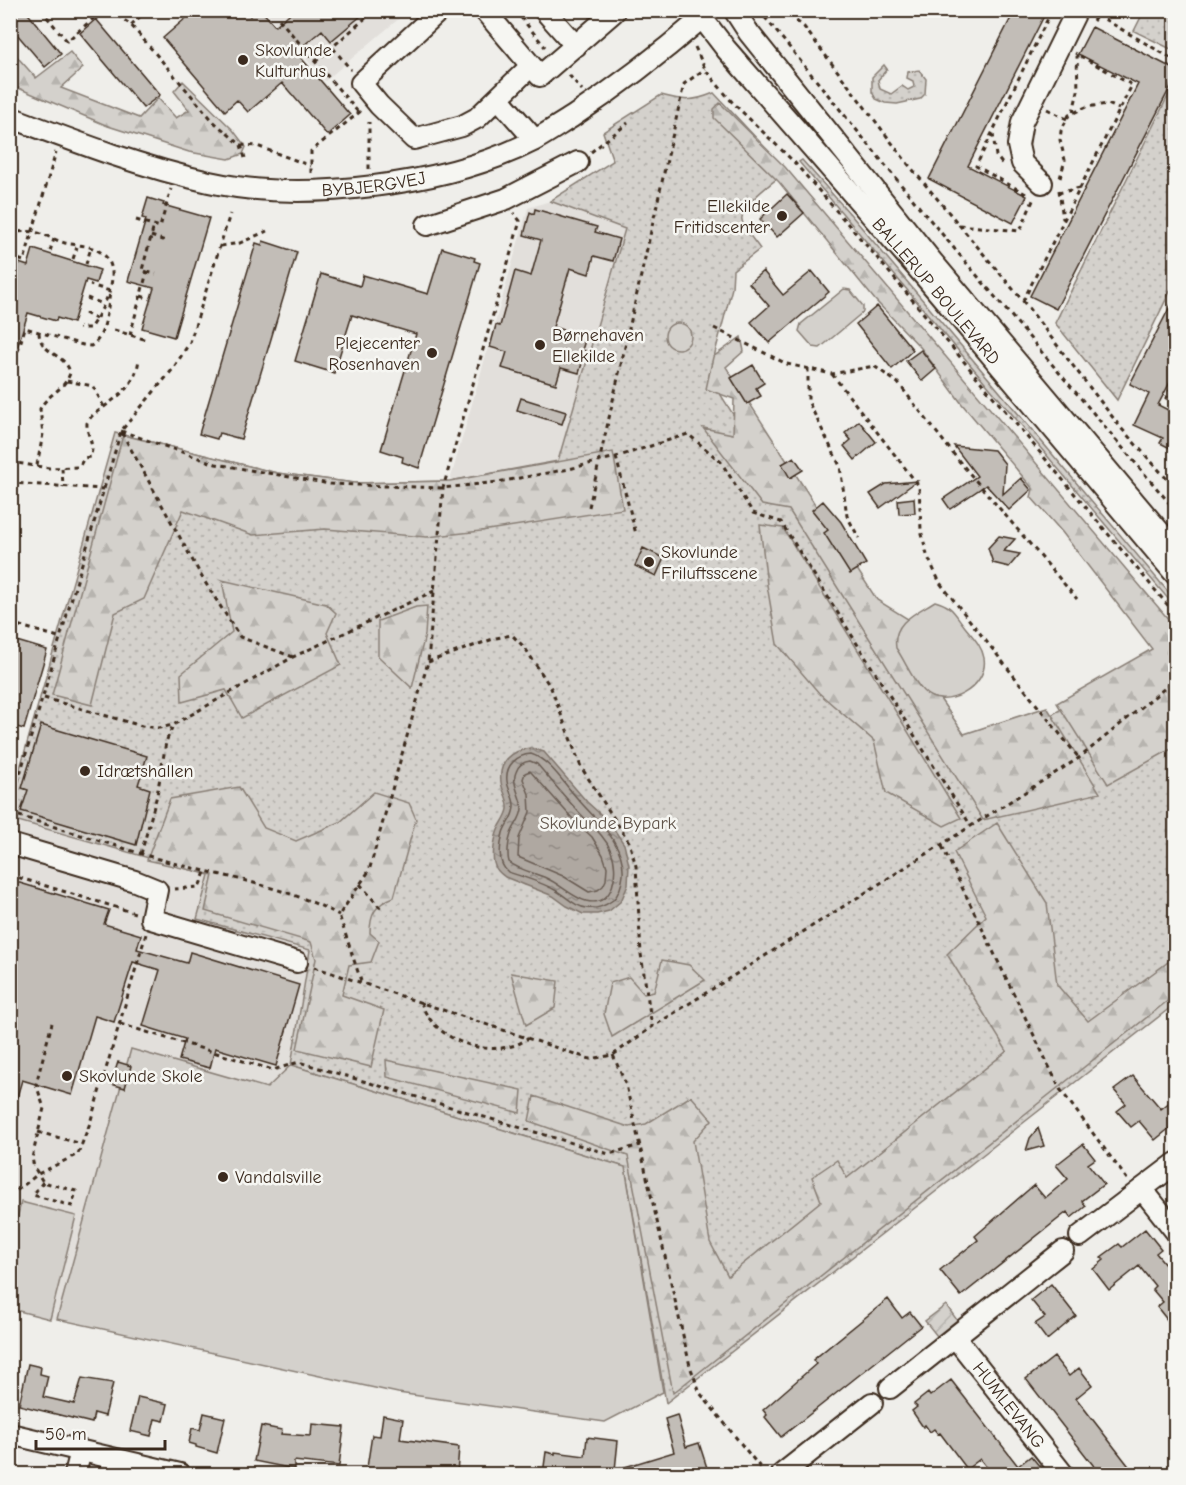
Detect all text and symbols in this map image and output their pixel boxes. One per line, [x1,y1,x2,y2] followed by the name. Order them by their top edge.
[255,40,332,82] place label: Skovlunde Kulturhus
[236,53,250,67] marker: Skovlunde Kulturhus
[321,168,427,201] street label: BYBJERGVEJ
[674,196,771,238] place label: Ellekilde Fritidscenter
[775,209,789,223] marker: Ellekilde Fritidscenter
[868,214,1004,369] street label: BALLERUP BOULEVARD
[552,325,644,367] place label: Børnehaven Ellekilde
[329,333,421,375] place label: Plejecenter Rosenhaven
[533,338,547,352] marker: Børnehaven Ellekilde
[425,346,439,360] marker: Plejecenter Rosenhaven
[661,542,758,584] place label: Skovlunde Friluftsscene
[642,555,656,569] marker: Skovlunde Friluftsscene
[97,761,193,782] place label: Idrætshallen
[78,764,92,778] marker: Idrætshallen
[540,813,677,834] park label: Skovlunde Bypark
[79,1066,203,1087] place label: Skovlunde Skole
[60,1069,74,1083] marker: Skovlunde Skole
[235,1167,322,1188] place label: Vandalsville
[216,1170,230,1184] marker: Vandalsville
[968,1358,1049,1453] street label: HUMLEVANG
[36,1413,165,1451] scale bar
[45,1424,87,1445] text: 50 m

